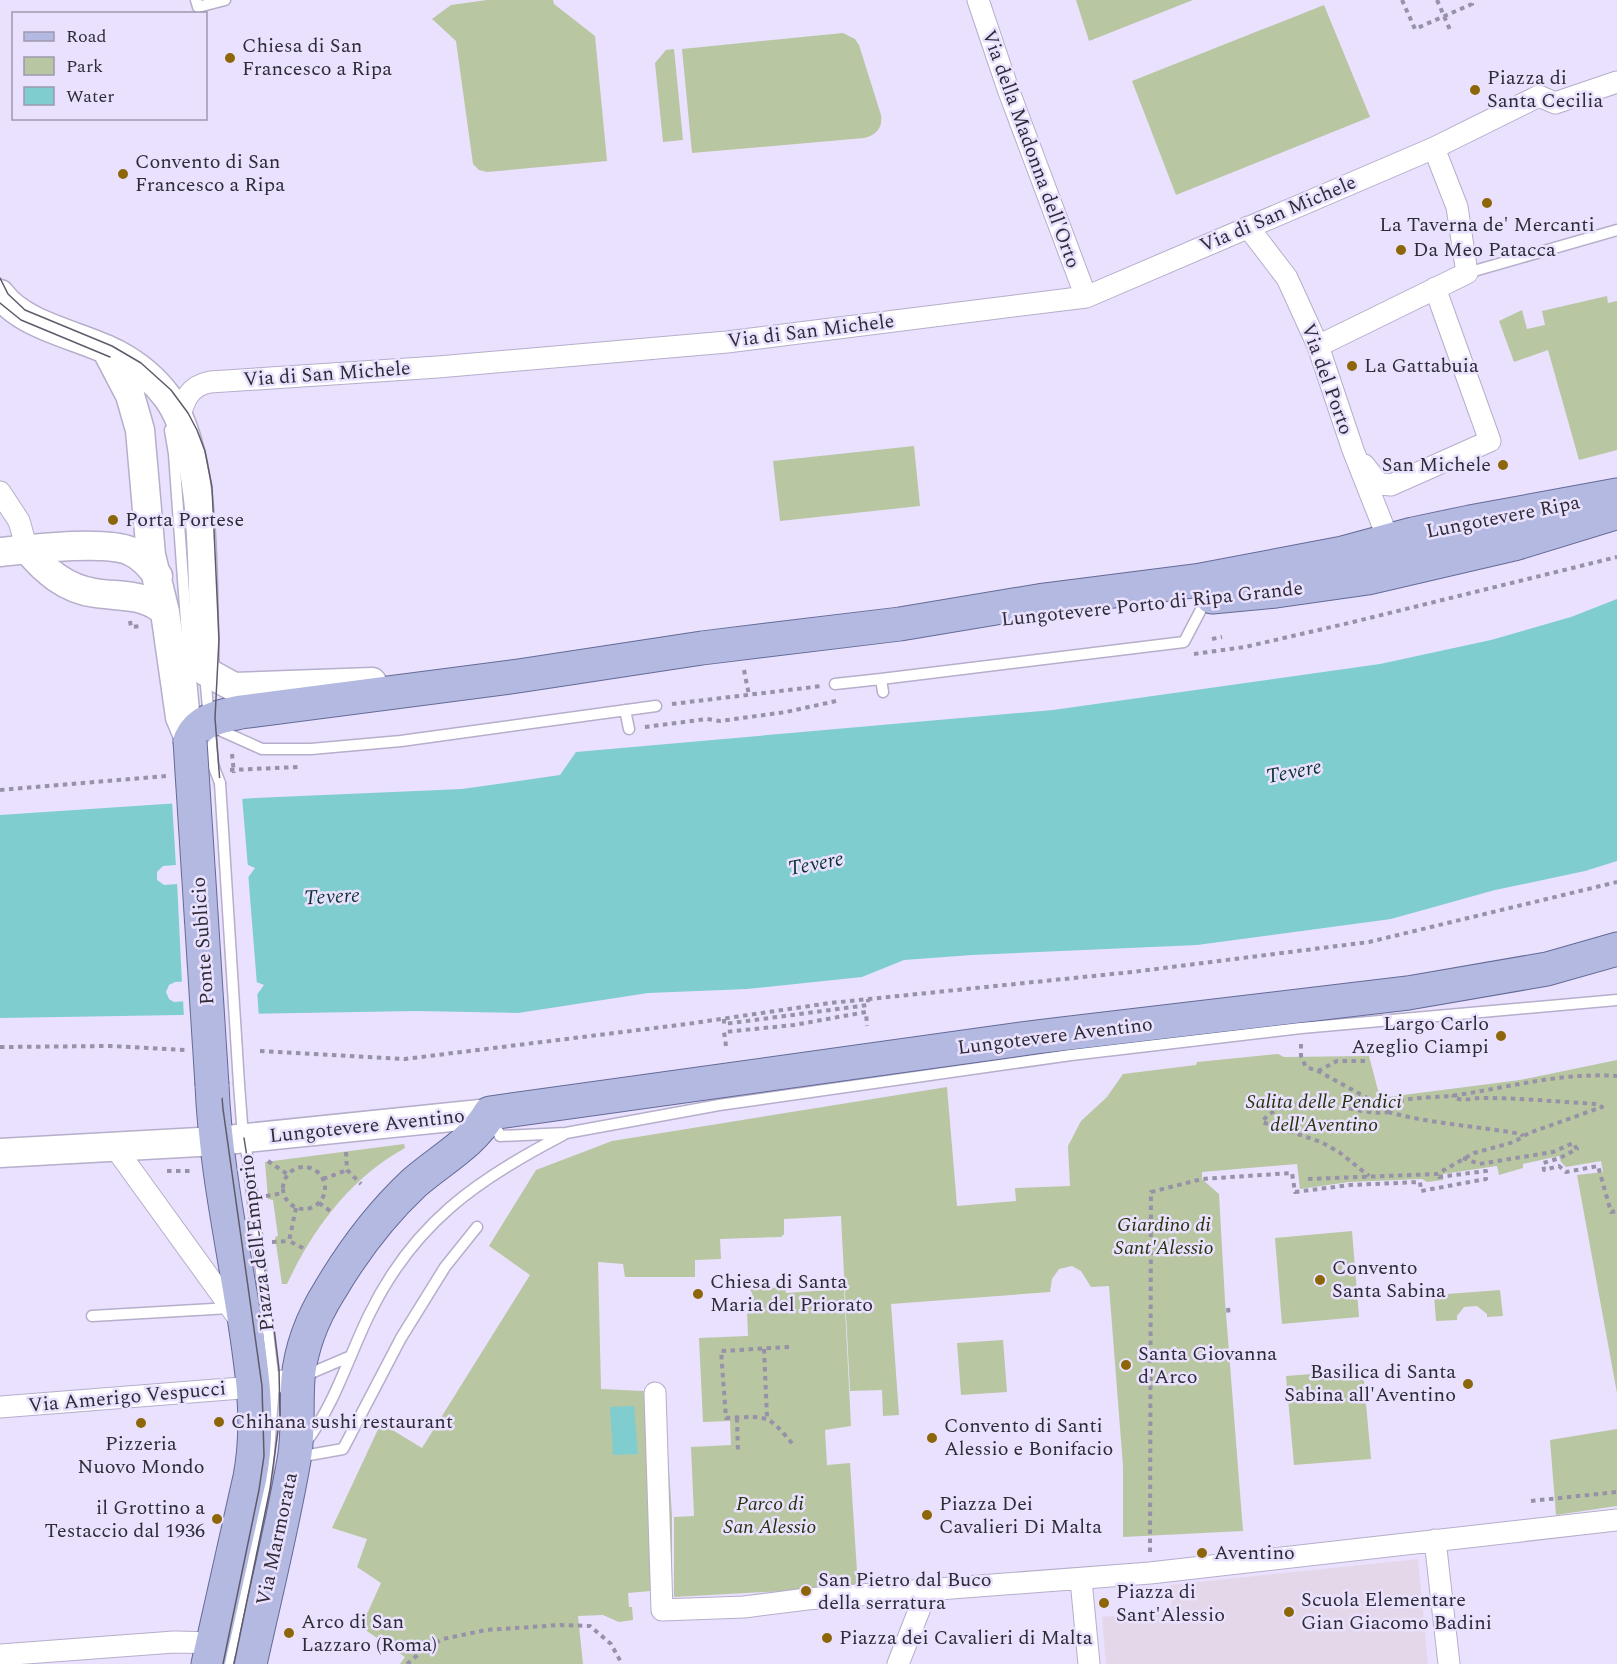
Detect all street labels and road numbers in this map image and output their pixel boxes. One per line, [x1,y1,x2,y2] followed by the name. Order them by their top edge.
[974,26,1088,272] street label: Via della Madonna dell'Orto
[1195,167,1361,261] street label: Via di San Michele
[726,306,896,356] street label: Via di San Michele
[1293,319,1361,439] street label: Via del Porto
[242,353,412,395] street label: Via di San Michele
[1423,487,1583,547] street label: Lungotevere Ripa
[1000,573,1304,635] street label: Lungotevere Porto di Ripa Grande
[184,876,222,1006] street label: Ponte Sublicio
[956,1009,1154,1063] street label: Lungotevere Aventino
[268,1101,466,1151] street label: Lungotevere Aventino
[231,1153,283,1333] street label: Piazza dell'Emporio
[27,1373,227,1421] street label: Via Amerigo Vespucci
[248,1469,306,1608] street label: Via Marmorata

